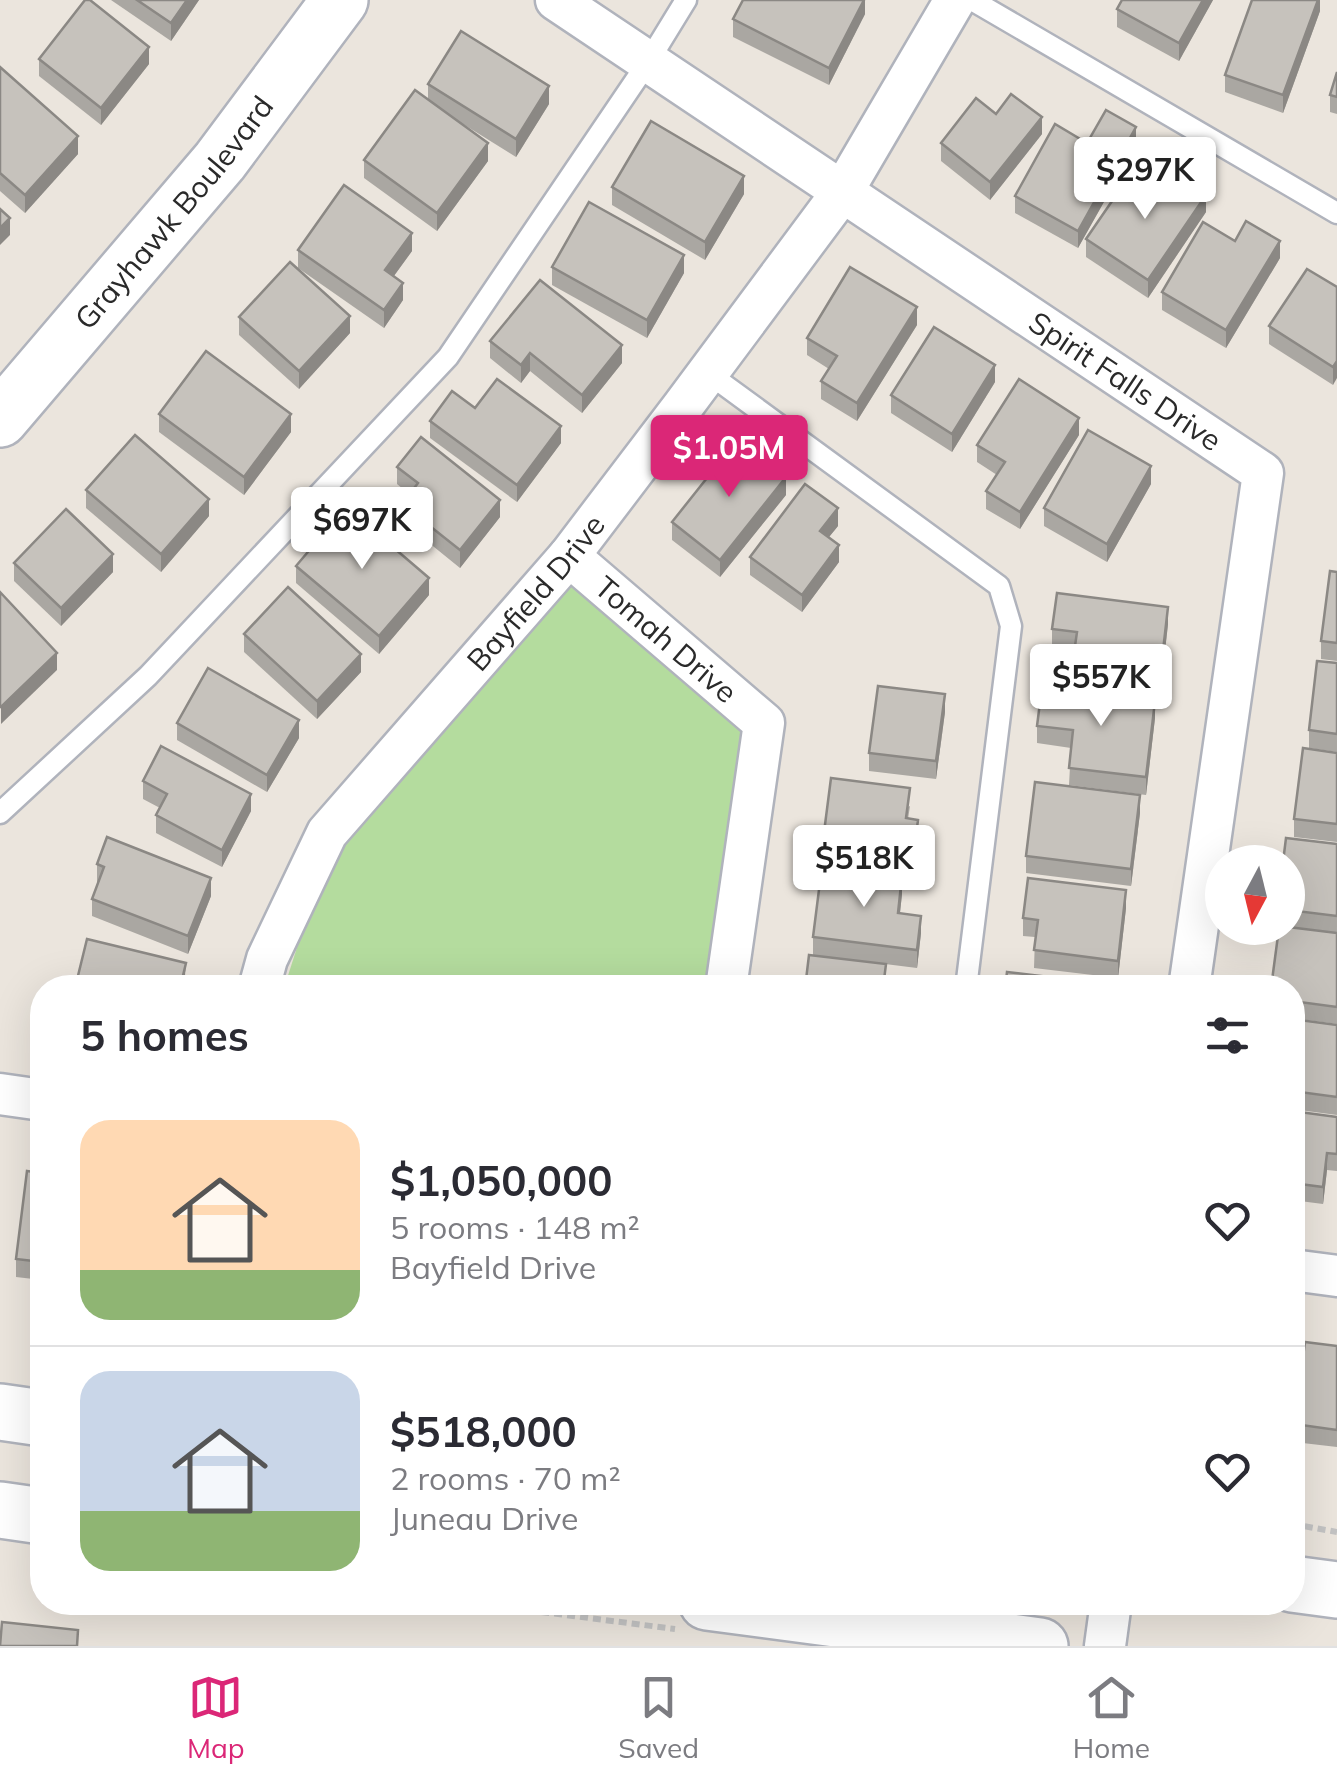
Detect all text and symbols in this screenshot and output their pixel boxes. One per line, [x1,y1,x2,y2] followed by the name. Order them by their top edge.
[66,88,281,337] street label: Grayhawk Boulevard
[1075,137,1215,222] pin: $297K
[1096,149,1194,189] text: $297K
[1022,303,1229,459] street label: Spirit Falls Drive
[648,415,810,500] pin: $1.05M
[673,427,785,467] text: $1.05M
[292,487,432,572] pin: $697K
[313,499,411,539] text: $697K
[459,507,613,679] street label: Bayfield Drive
[587,568,745,711] street label: Tomah Drive
[1031,644,1171,729] pin: $557K
[1052,656,1150,696] text: $557K
[794,825,934,910] pin: $518K
[815,837,913,877] text: $518K
[1205,845,1305,945] north arrow
[1205,845,1305,945] map controls
[1200,1008,1255,1063] icon: filters
[80,1009,249,1062] text: 5 homes
[390,1154,612,1207] text: $1,050,000
[160,1160,280,1280] icon: home
[1200,1193,1255,1248] icon: heart
[390,1207,640,1247] text: 5 rooms · 148 m²
[390,1247,596,1287] text: Bayfield Drive
[390,1405,577,1458] text: $518,000
[160,1411,280,1531] icon: home
[1200,1444,1255,1499] icon: heart
[390,1458,621,1498] text: 2 rooms · 70 m²
[390,1498,578,1538] text: Juneau Drive
[187,1670,245,1765] tab: Map
[618,1670,699,1765] tab: Saved
[1073,1670,1150,1765] tab: Home

